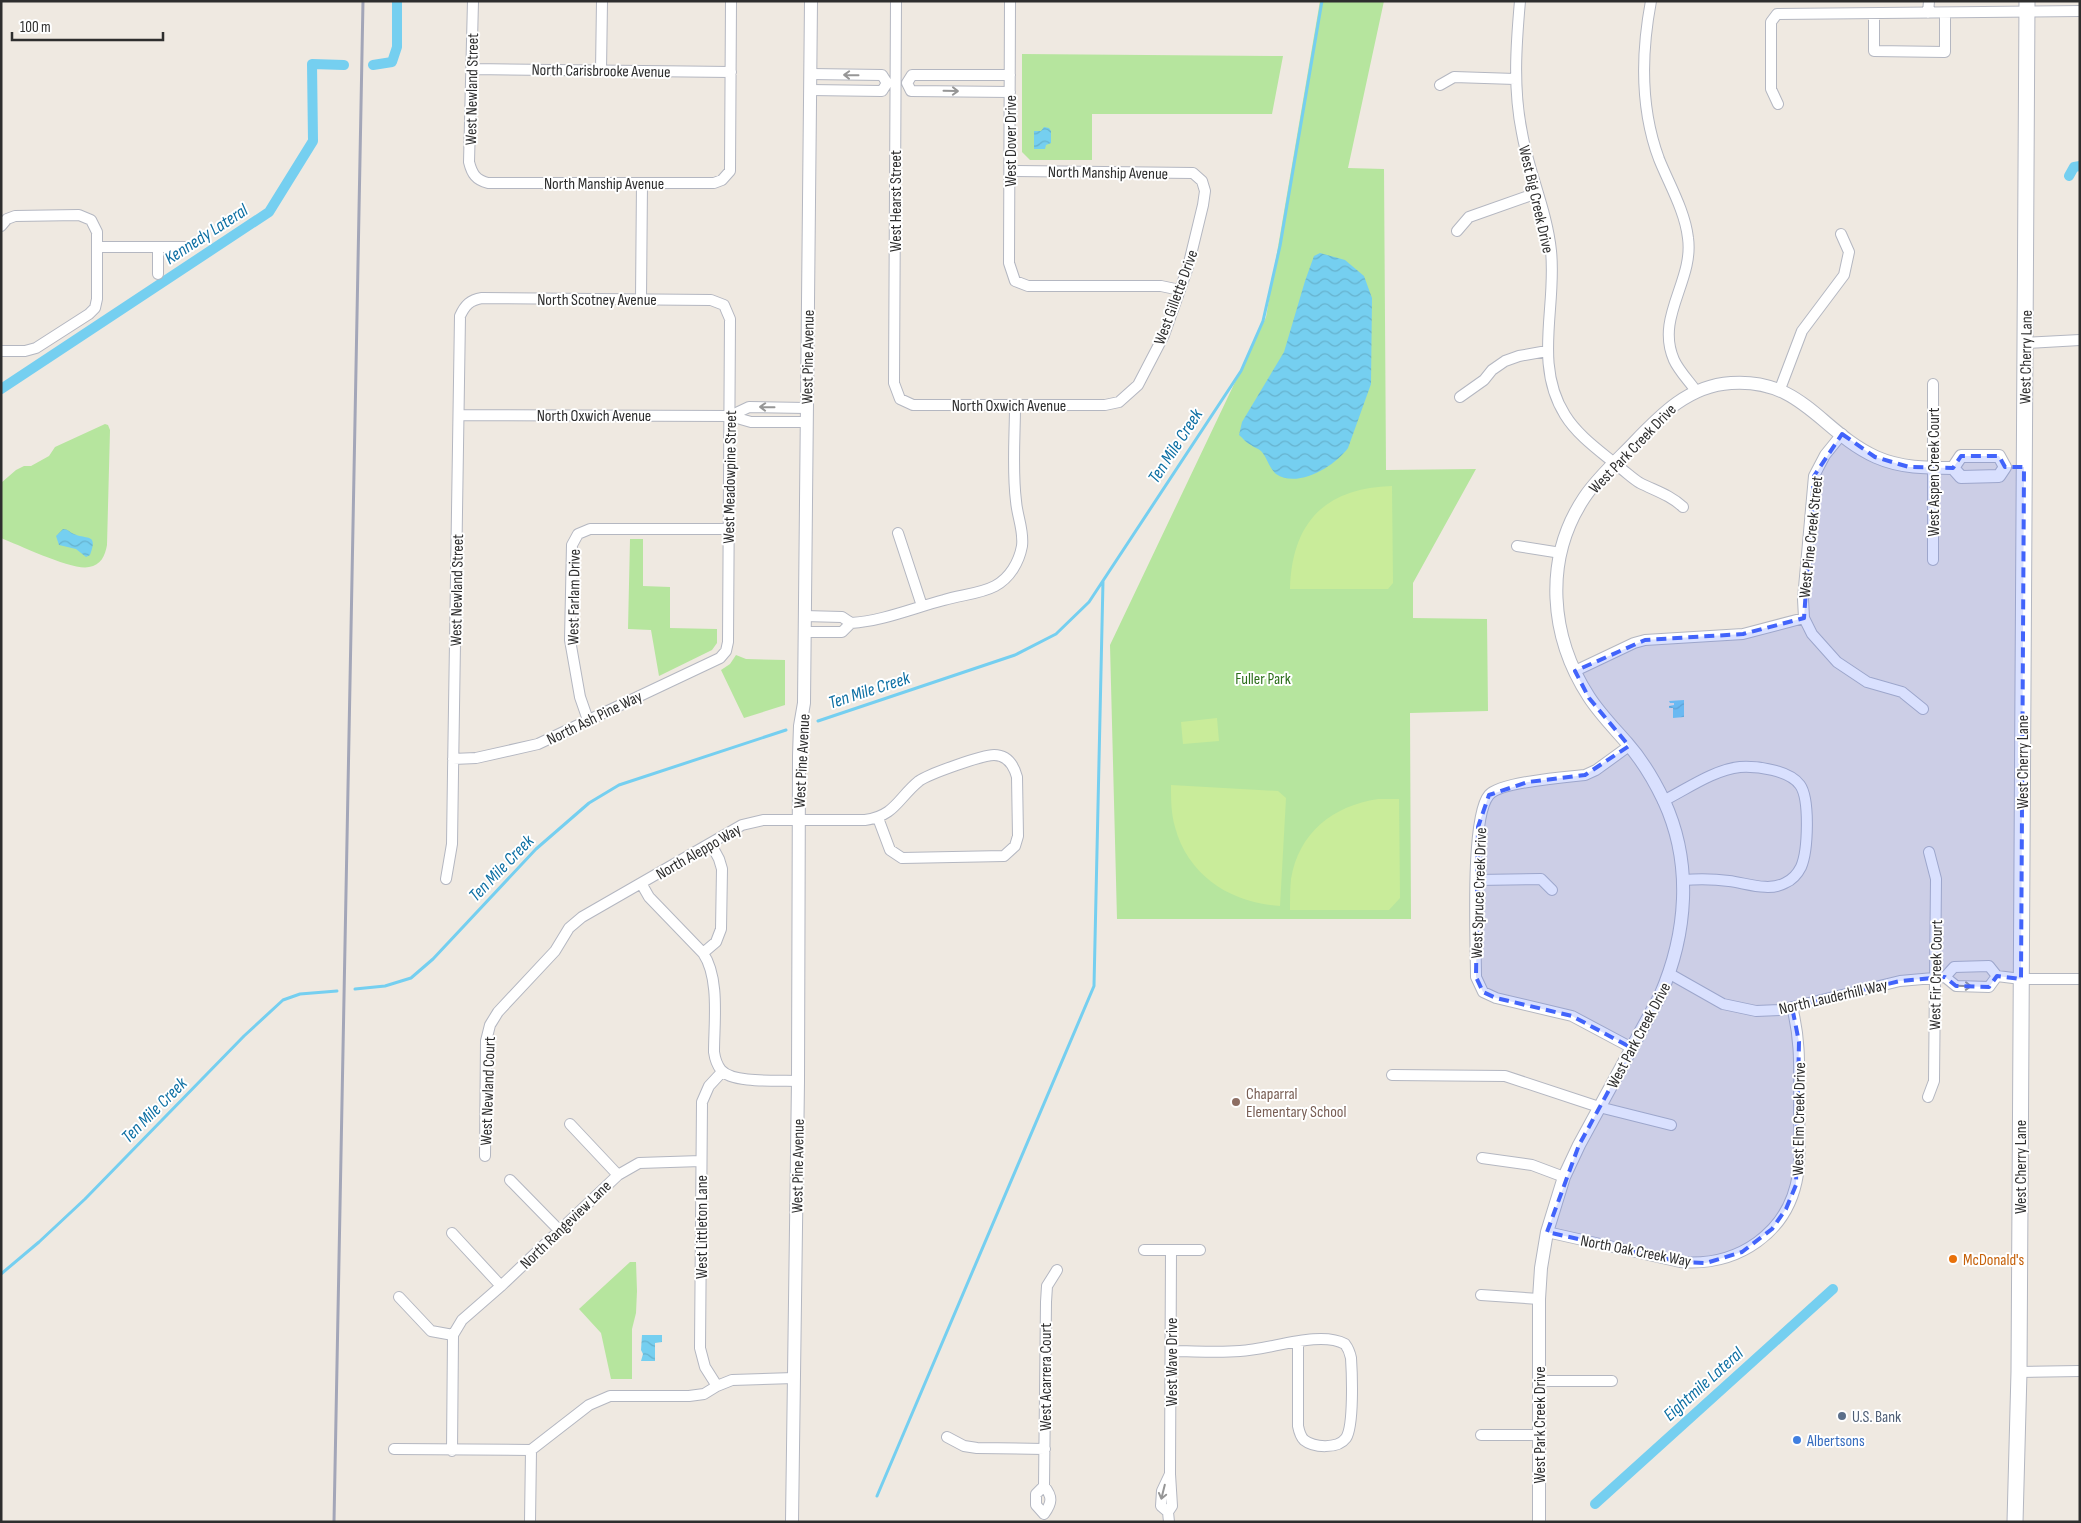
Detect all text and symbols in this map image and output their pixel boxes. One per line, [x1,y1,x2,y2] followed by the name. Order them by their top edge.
[12,10,164,42] scale bar
[20,18,51,37] text: 100 m
[462,33,483,145] street label: West Newland Street
[531,61,671,82] street label: North Carisbrooke Avenue
[843,70,859,79] one-way arrow
[943,87,959,96] one-way arrow
[1002,95,1021,187] street label: West Dover Drive
[1514,143,1557,255] street label: West Big Creek Drive
[887,150,906,252] street label: West Hearst Street
[1048,163,1168,184] street label: North Manship Avenue
[544,175,664,194] street label: North Manship Avenue
[161,199,252,269] water label: Kennedy Lateral
[1150,247,1202,348] street label: West Gillette Drive
[537,291,657,310] street label: North Scotney Avenue
[798,310,819,404] street label: West Pine Avenue
[2016,310,2037,404] street label: West Cherry Lane
[952,397,1066,416] street label: North Oxwich Avenue
[1586,400,1681,498] street label: West Park Creek Drive
[759,402,776,412] one-way arrow
[1144,404,1208,487] water label: Ten Mile Creek
[537,407,651,426] street label: North Oxwich Avenue
[1925,407,1944,537] street label: West Aspen Creek Court
[720,410,741,544] street label: West Meadowpine Street
[1796,475,1827,599] street label: West Pine Creek Street
[447,534,468,646] street label: West Newland Street
[564,549,585,645] street label: West Farlam Drive
[826,667,914,713] water label: Ten Mile Creek
[1235,670,1291,689] park label: Fuller Park
[544,687,645,750] street label: North Ash Pine Way
[791,713,814,809] street label: West Pine Avenue
[2014,715,2033,809] street label: West Cherry Lane
[653,820,745,884] street label: North Aleppo Way
[1468,827,1491,959] street label: West Spruce Creek Drive
[465,830,539,906] water label: Ten Mile Creek
[1926,920,1947,1030] street label: West Fir Creek Court
[1777,976,1889,1019] street label: North Lauderhill Way
[1603,980,1675,1092] street label: West Park Creek Drive
[1956,982,1972,991] one-way arrow
[477,1036,500,1146] street label: West Newland Court
[1789,1062,1810,1176] street label: West Elm Creek Drive
[117,1072,192,1148] water label: Ten Mile Creek
[1246,1085,1346,1122] place label: Chaparral Elementary School
[1230,1096,1242,1108] marker: Chaparral Elementary School
[788,1119,809,1213] street label: West Pine Avenue
[2012,1120,2031,1214] street label: West Cherry Lane
[693,1175,712,1279] street label: West Littleton Lane
[517,1177,615,1273] street label: North Rangeview Lane
[1579,1231,1693,1272] street label: North Oak Creek Way
[1963,1251,2025,1270] place label: McDonald's
[1947,1253,1959,1265] marker: McDonald's
[1163,1318,1182,1406] street label: West Wave Drive
[1037,1323,1056,1431] street label: West Acarrera Court
[1659,1343,1748,1426] water label: Eightmile Lateral
[1531,1366,1550,1484] street label: West Park Creek Drive
[1852,1408,1901,1427] place label: U.S. Bank
[1836,1410,1848,1422] marker: U.S. Bank
[1806,1432,1865,1451] place label: Albertsons
[1791,1434,1803,1446] marker: Albertsons
[1158,1484,1168,1500] one-way arrow

